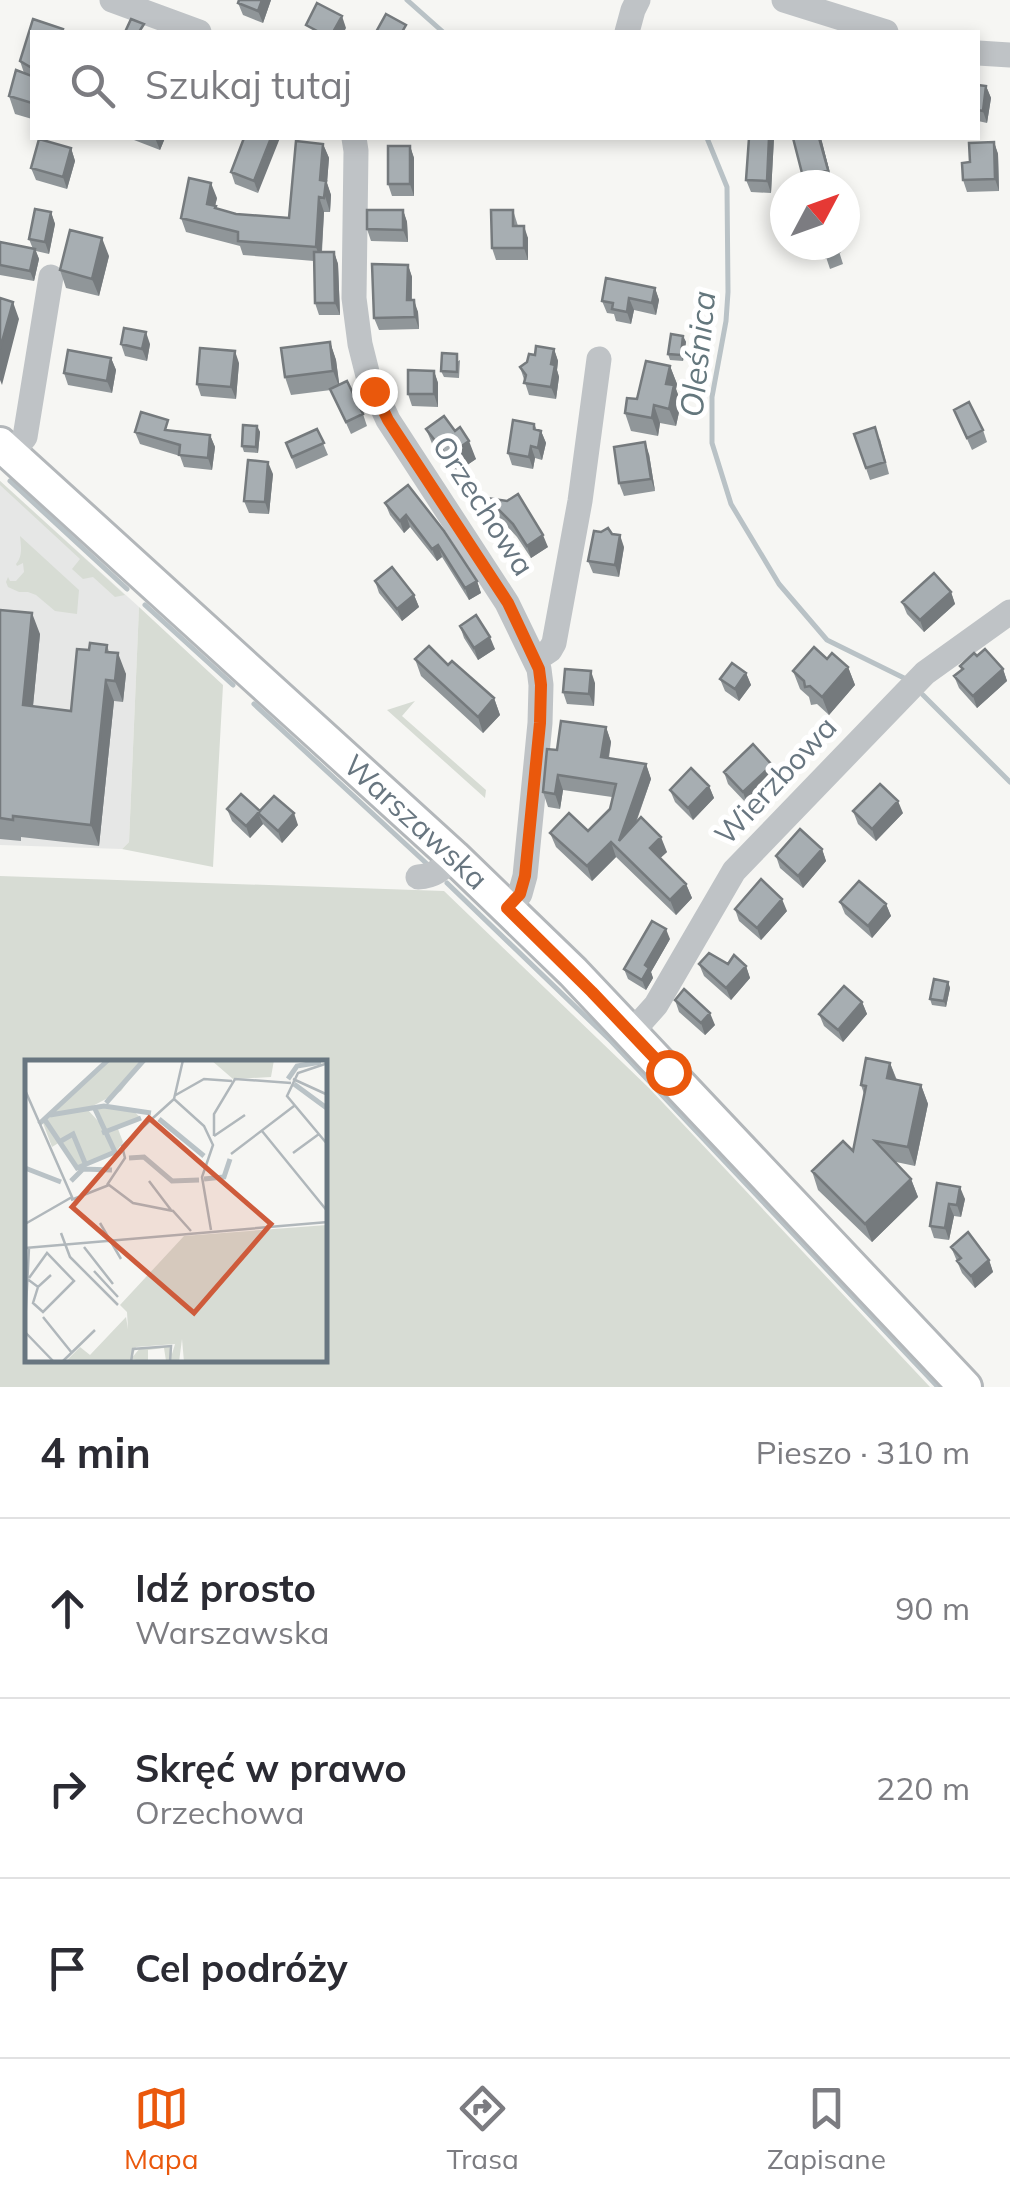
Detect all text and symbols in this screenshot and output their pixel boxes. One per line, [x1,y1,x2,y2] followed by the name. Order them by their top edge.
[30,30,980,140] search box
[65,58,120,113] icon: search
[145,61,352,109] text: Szukaj tutaj
[770,170,860,260] north arrow
[670,289,724,419] water label: Oleśnica
[352,369,398,415] route end
[425,429,543,582] street label: Orzechowa
[706,708,844,853] street label: Wierzbowa
[336,746,496,897] street label: Warszawska
[646,1050,692,1096] route start
[25,1060,328,1362] inset map
[40,1426,151,1479] text: 4 min
[756,1432,970,1472] text: Pieszo · 310 m
[135,1564,316,1612] text: Idź prosto
[40,1581,95,1636] icon: ahead
[895,1588,970,1628] text: 90 m
[135,1612,330,1652] text: Warszawska
[135,1744,407,1792] text: Skręć w prawo
[40,1761,95,1816] icon: right
[876,1768,970,1808] text: 220 m
[135,1792,304,1832] text: Orzechowa
[40,1941,95,1996] icon: arrive
[135,1944,348,1992] text: Cel podróży
[124,2081,198,2176] tab: Mapa
[447,2081,519,2176] tab: Trasa
[767,2081,886,2176] tab: Zapisane

